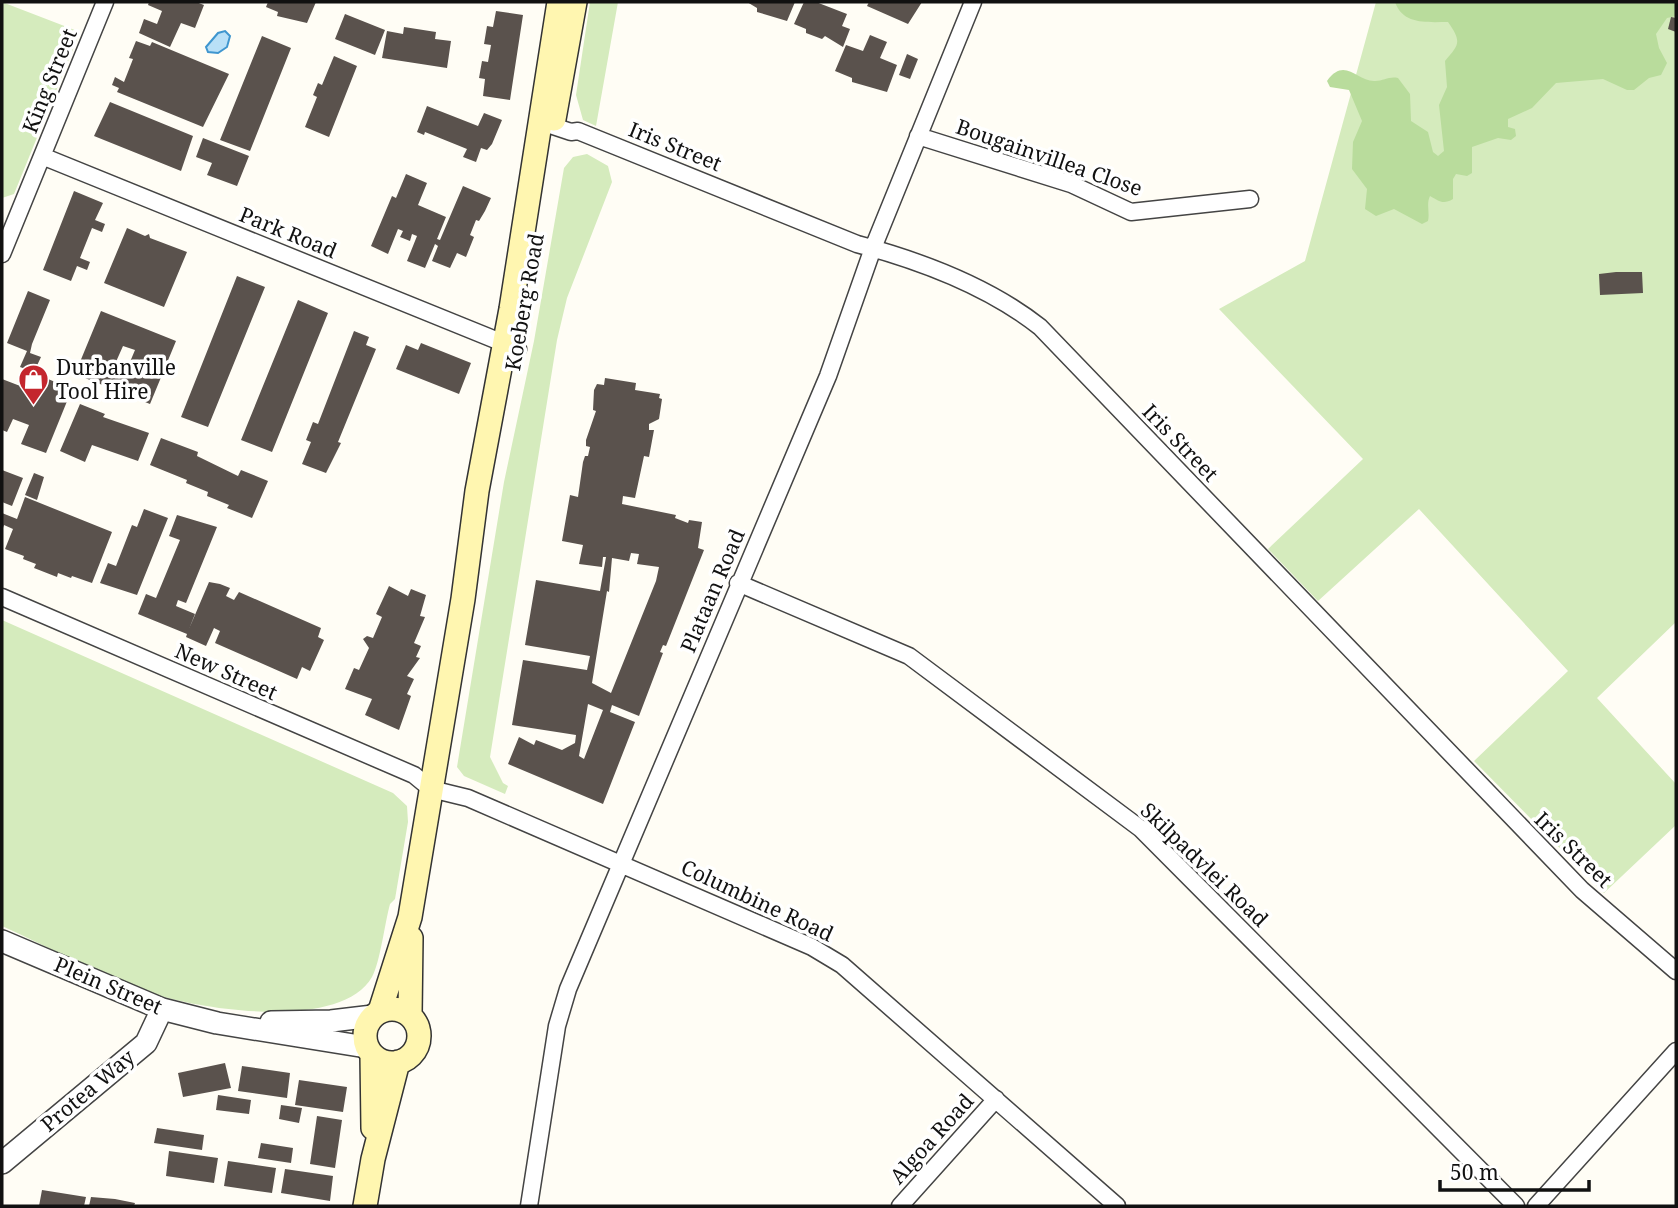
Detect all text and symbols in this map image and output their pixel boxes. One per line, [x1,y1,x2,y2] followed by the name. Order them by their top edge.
[15,24,83,137] street label: King Street
[952,112,1146,202] street label: Bougainvillea Close
[625,115,726,177] street label: Iris Street
[235,200,341,264] street label: Park Road
[498,231,550,373] street label: Koeberg Road
[56,353,176,405] place label: Durbanville Tool Hire
[16,363,50,407] shop icon: Durbanville Tool Hire
[1137,397,1225,487] street label: Iris Street
[673,524,751,657] street label: Plataan Road
[171,636,282,706] street label: New Street
[1135,796,1275,933] street label: Skilpadvlei Road
[1529,805,1619,893] street label: Iris Street
[677,853,838,948] street label: Columbine Road
[50,950,167,1020] street label: Plein Street
[35,1043,140,1138] street label: Protea Way
[883,1087,979,1190] street label: Algoa Road
[1440,1148,1589,1192] scale bar
[1450,1158,1499,1186] text: 50 m

